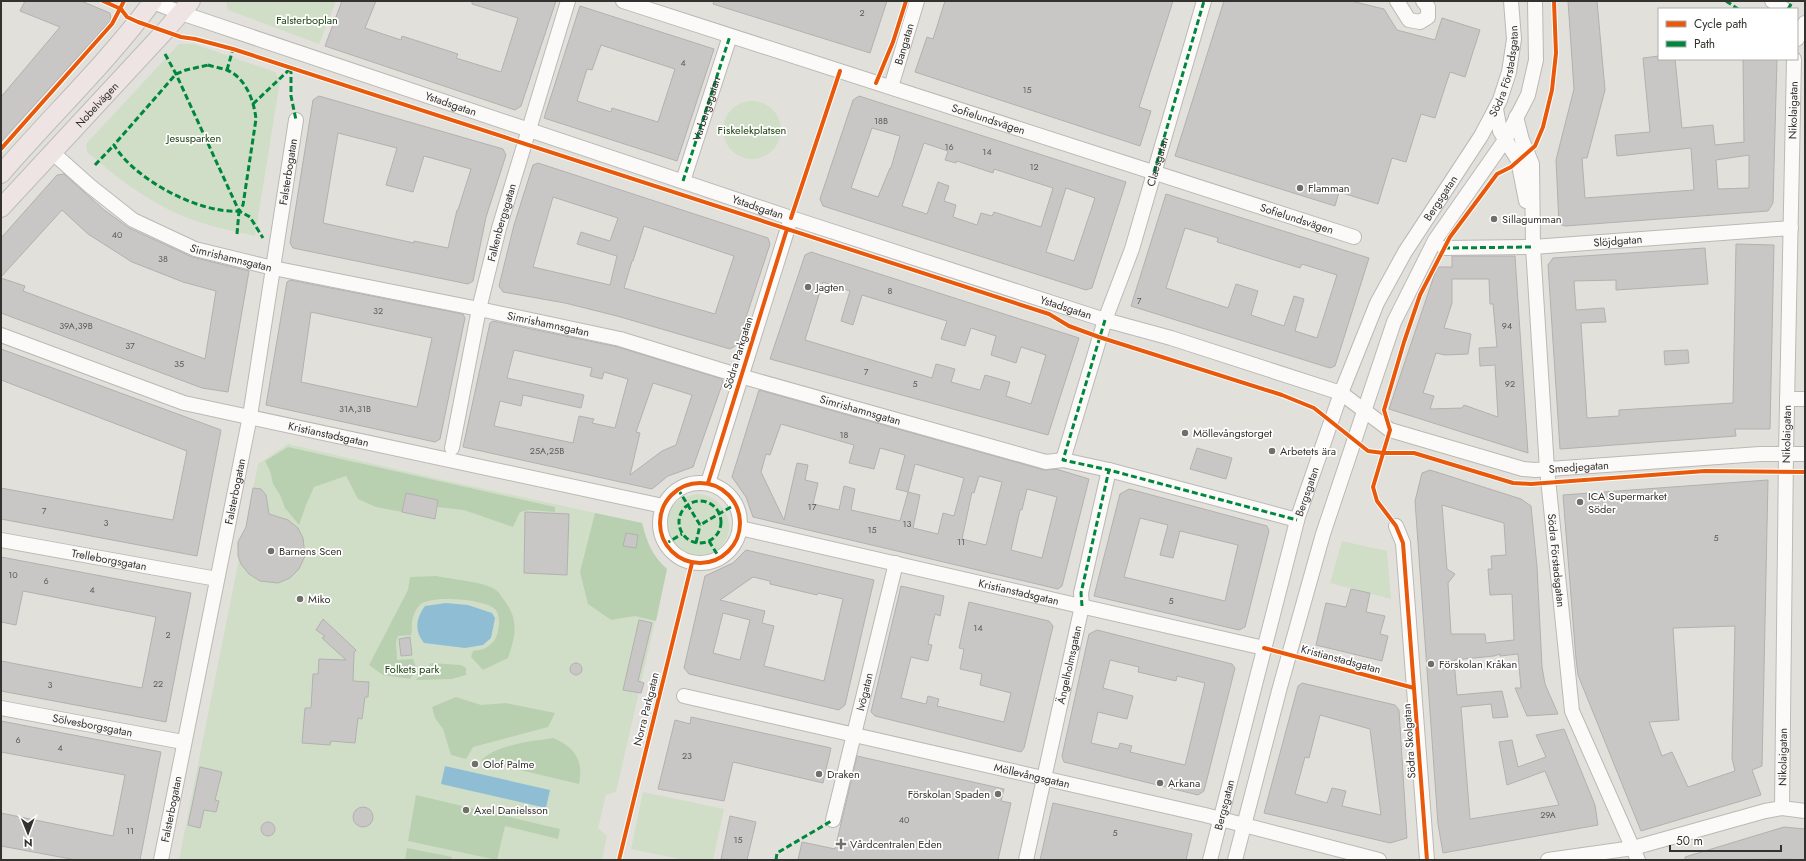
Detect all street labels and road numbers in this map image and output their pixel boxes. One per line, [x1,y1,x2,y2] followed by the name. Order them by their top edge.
[890,21,918,67] street label: Bangatan
[1485,25,1522,120] street label: Södra Förstadsgatan
[689,74,724,143] street label: Varbergsgatan
[72,78,122,131] street label: Nobelvägen
[1784,81,1802,139] street label: Nikolaigatan
[423,88,479,120] street label: Ystadsgatan
[950,100,1027,138] street label: Sofielundsvägen
[1143,135,1172,188] street label: Claesgatan
[275,137,301,206] street label: Falsterbogatan
[1420,172,1461,224] street label: Bergsgatan
[483,181,520,263] street label: Falkenbergsgatan
[730,191,786,223] street label: Ystadsgatan
[1258,199,1336,238] street label: Sofielundsvägen
[1593,231,1643,251] street label: Slöjdgatan
[187,240,274,275] street label: Simrishamnsgatan
[1038,291,1094,323] street label: Ystadsgatan
[506,307,591,340] street label: Simrishamnsgatan
[719,315,757,391] street label: Södra Parkgatan
[818,391,903,429] street label: Simrishamnsgatan
[1778,405,1795,463] street label: Nikolaigatan
[287,418,370,451] street label: Kristianstadsgatan
[220,457,249,526] street label: Falsterbogatan
[1548,457,1609,477] street label: Smedjegatan
[1291,465,1323,519] street label: Bergsgatan
[1544,513,1569,608] street label: Södra Förstadsgatan
[70,545,148,574] street label: Trelleborgsgatan
[977,575,1061,609] street label: Kristianstadsgatan
[1053,624,1086,706] street label: Ängelholmsgatan
[1299,641,1383,677] street label: Kristianstadsgatan
[629,670,663,748] street label: Norra Parkgatan
[852,671,877,712] street label: Ivögatan
[1398,703,1420,779] street label: Södra Skolgatan
[51,710,134,740] street label: Sölvesborgsgatan
[1774,728,1791,786] street label: Nikolaigatan
[992,759,1072,792] street label: Möllevångsgatan
[157,775,186,843] street label: Falsterbogatan
[1210,778,1238,832] street label: Bergsgatan

